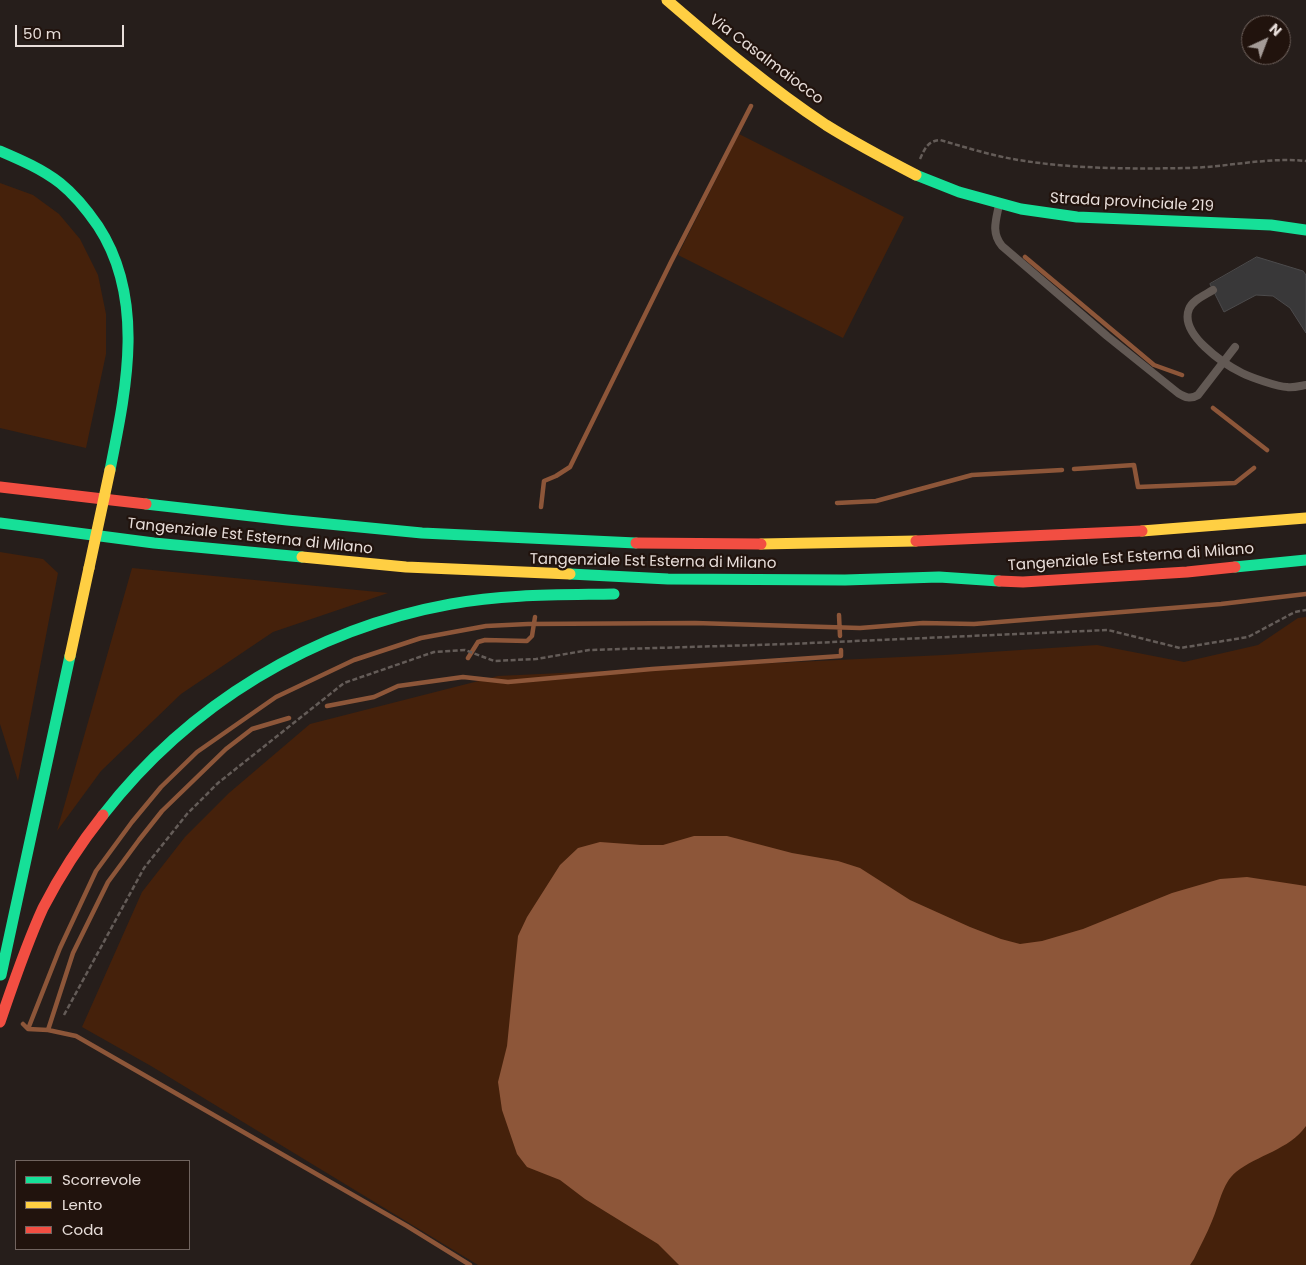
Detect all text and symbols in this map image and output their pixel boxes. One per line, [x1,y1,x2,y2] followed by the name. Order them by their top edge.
[705,11,827,109] street label: Via Casalmaiocco
[18,15,126,47] scale bar
[1241,15,1291,65] north arrow
[1265,19,1286,41] text: N
[23,23,61,44] text: 50 m
[1050,190,1214,216] street label: Strada provinciale 219
[126,515,374,559] street label: Tangenziale Est Esterna di Milano
[1007,540,1255,576] street label: Tangenziale Est Esterna di Milano
[530,551,776,573] street label: Tangenziale Est Esterna di Milano
[15,1160,190,1250] legend
[62,1169,141,1190] text: Scorrevole
[62,1194,102,1215] text: Lento
[62,1219,103,1240] text: Coda

